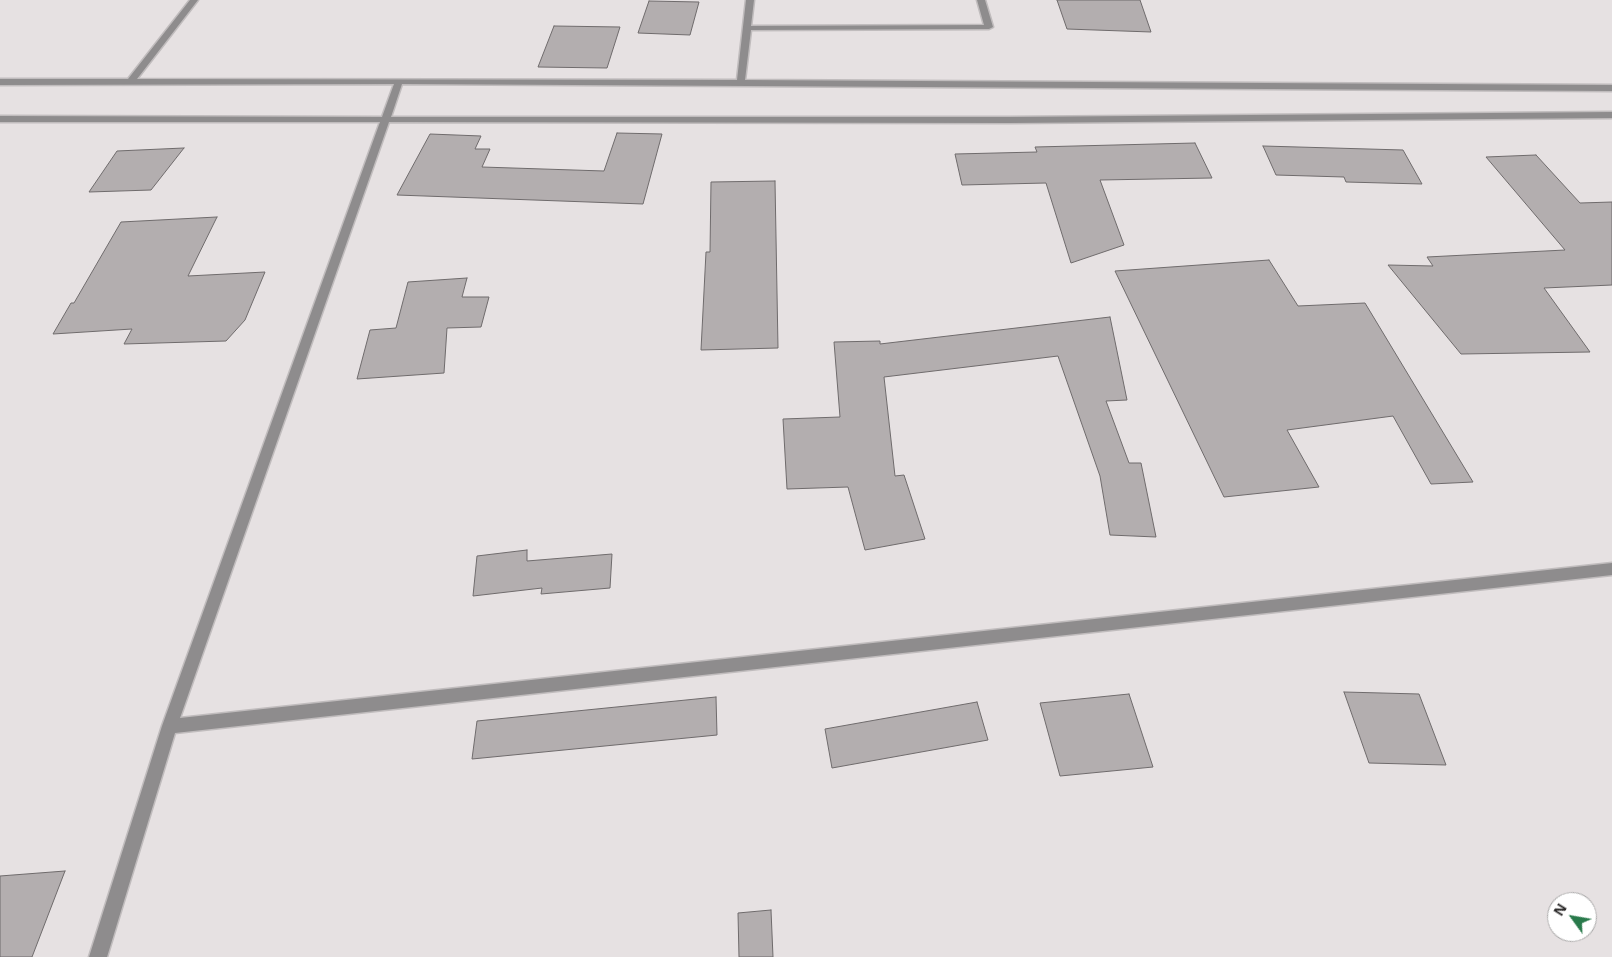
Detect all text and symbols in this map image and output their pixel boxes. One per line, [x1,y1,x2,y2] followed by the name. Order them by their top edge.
[1547,892,1597,942] north arrow
[1549,899,1571,919] text: N

